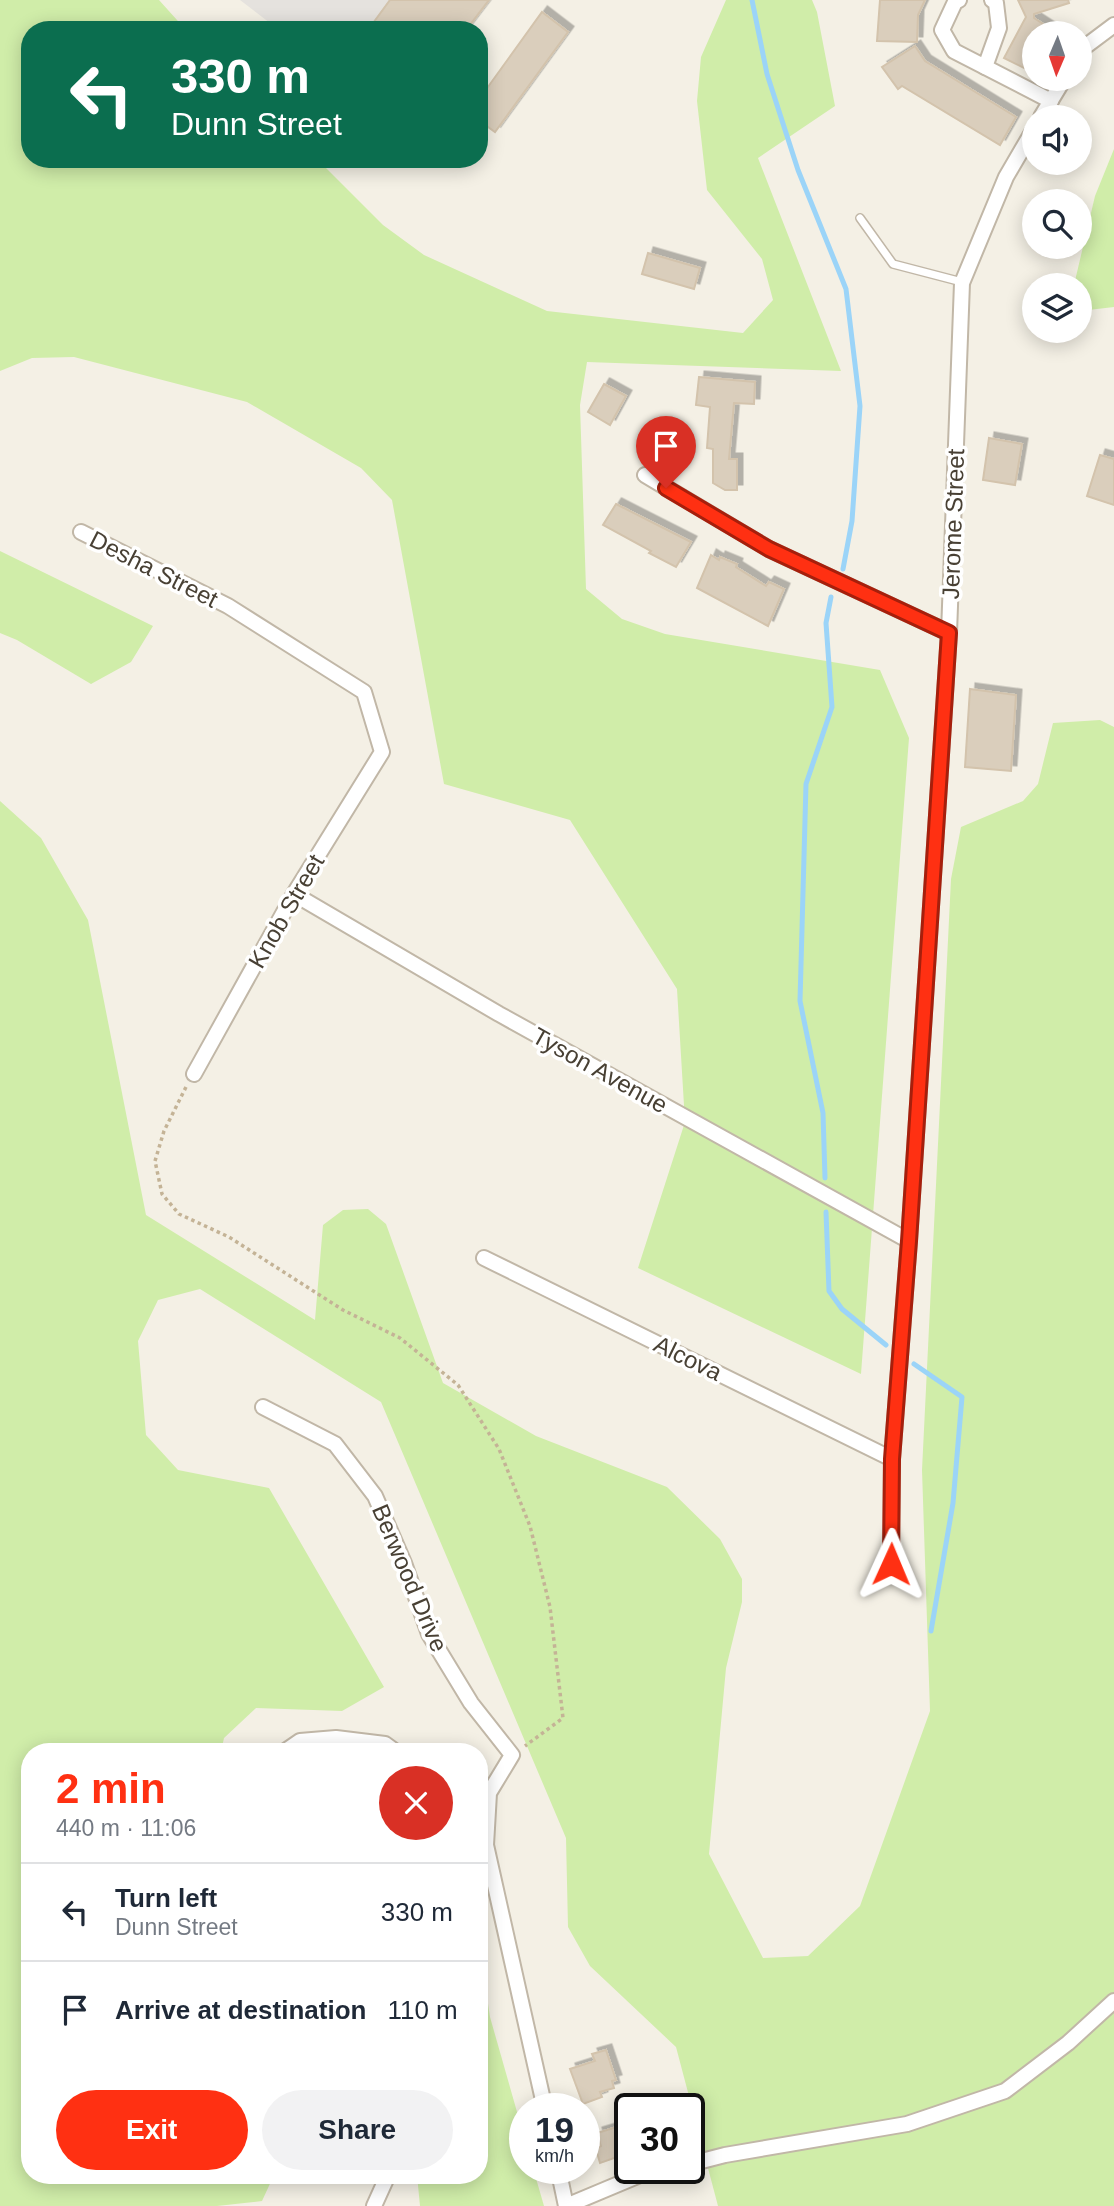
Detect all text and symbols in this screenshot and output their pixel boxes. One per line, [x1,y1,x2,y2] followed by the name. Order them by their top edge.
[1022,21,1092,91] north arrow
[1022,21,1092,343] map controls
[56,49,147,140] icon: left
[171,49,310,103] text: 330 m
[1022,105,1092,175] button: sound
[171,106,342,142] text: Dunn Street
[1022,189,1092,259] button: search
[1022,273,1092,343] button: layers
[636,416,696,488] pin
[647,427,685,465] icon: arrive
[937,448,969,600] street label: Jerome Street
[85,525,223,613] street label: Desha Street
[243,849,330,973] street label: Knob Street
[528,1022,672,1118] street label: Tyson Avenue
[650,1330,727,1386] street label: Alcova
[367,1500,453,1656] street label: Berwood Drive
[854,1527,928,1601] position arrow
[56,1765,166,1812] text: 2 min
[379,1766,453,1840] button: close
[56,1815,196,1841] text: 440 m · 11:06
[115,1883,217,1913] text: Turn left
[56,1893,94,1931] icon: left
[381,1897,453,1927] text: 330 m
[115,1914,238,1940] text: Dunn Street
[56,1991,94,2029] icon: arrive
[115,1995,366,2025] text: Arrive at destination
[387,1995,458,2025] text: 110 m
[56,2090,248,2170] button: Exit
[262,2090,453,2170] button: Share
[614,2093,705,2184] speed limit sign: 30
[535,2110,574,2149] text: 19
[535,2146,574,2166] text: km/h

